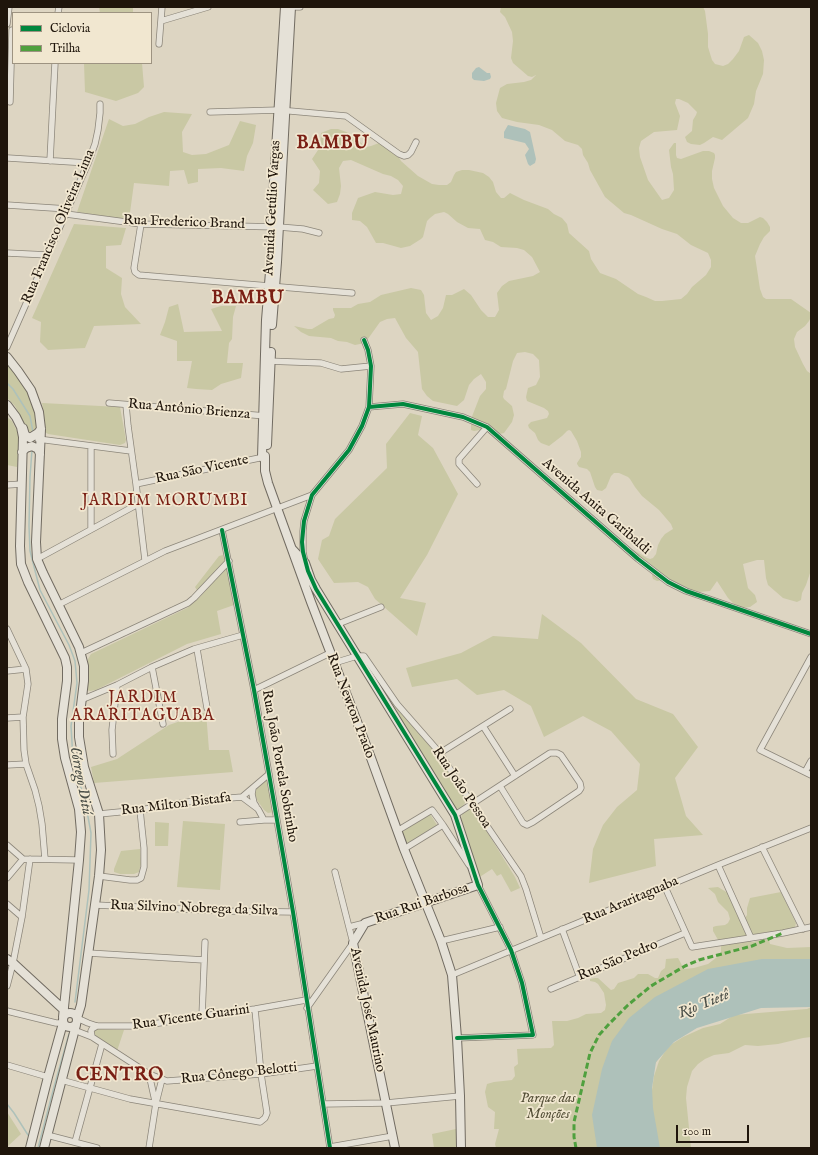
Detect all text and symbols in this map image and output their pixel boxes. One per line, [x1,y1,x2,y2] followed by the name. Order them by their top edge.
[12,12,152,64] legend
[50,21,90,36] text: Ciclovia
[50,41,80,56] text: Trilha
[297,133,369,155] district label: BAMBU
[261,140,285,276] street label: Avenida Getúlio Vargas
[19,147,99,307] street label: Rua Francisco Oliveira Lima
[123,212,245,234] street label: Rua Frederico Brand
[212,288,284,310] district label: BAMBU
[127,396,251,424] street label: Rua Antônio Brienza
[154,452,250,488] street label: Rua São Vicente
[538,455,654,559] street label: Avenida Anita Garibaldi
[82,492,248,512] district label: JARDIM MORUMBI
[322,651,378,761] street label: Rua Newton Prado
[257,688,301,844] street label: Rua João Portela Sobrinho
[71,689,215,727] district label: JARDIM ARARITAGUABA
[428,744,494,832] street label: Rua João Pessoa
[65,745,95,817] water label: Córrego Ditú
[120,790,232,820] street label: Rua Milton Bistafa
[581,873,681,929] street label: Rua Araritaguaba
[373,880,471,928] street label: Rua Rui Barbosa
[110,898,278,920] street label: Rua Silvino Nobrega da Silva
[575,937,661,985] street label: Rua São Pedro
[346,946,388,1074] street label: Avenida José Maurino
[676,987,732,1023] water label: Rio Tietê
[131,1001,251,1035] street label: Rua Vicente Guarini
[180,1060,298,1088] street label: Rua Cônego Belotti
[76,1065,164,1087] district label: CENTRO
[520,1091,576,1124] park label: Parque das Monções
[678,1117,751,1143] scale bar
[683,1124,711,1139] text: 100 m

